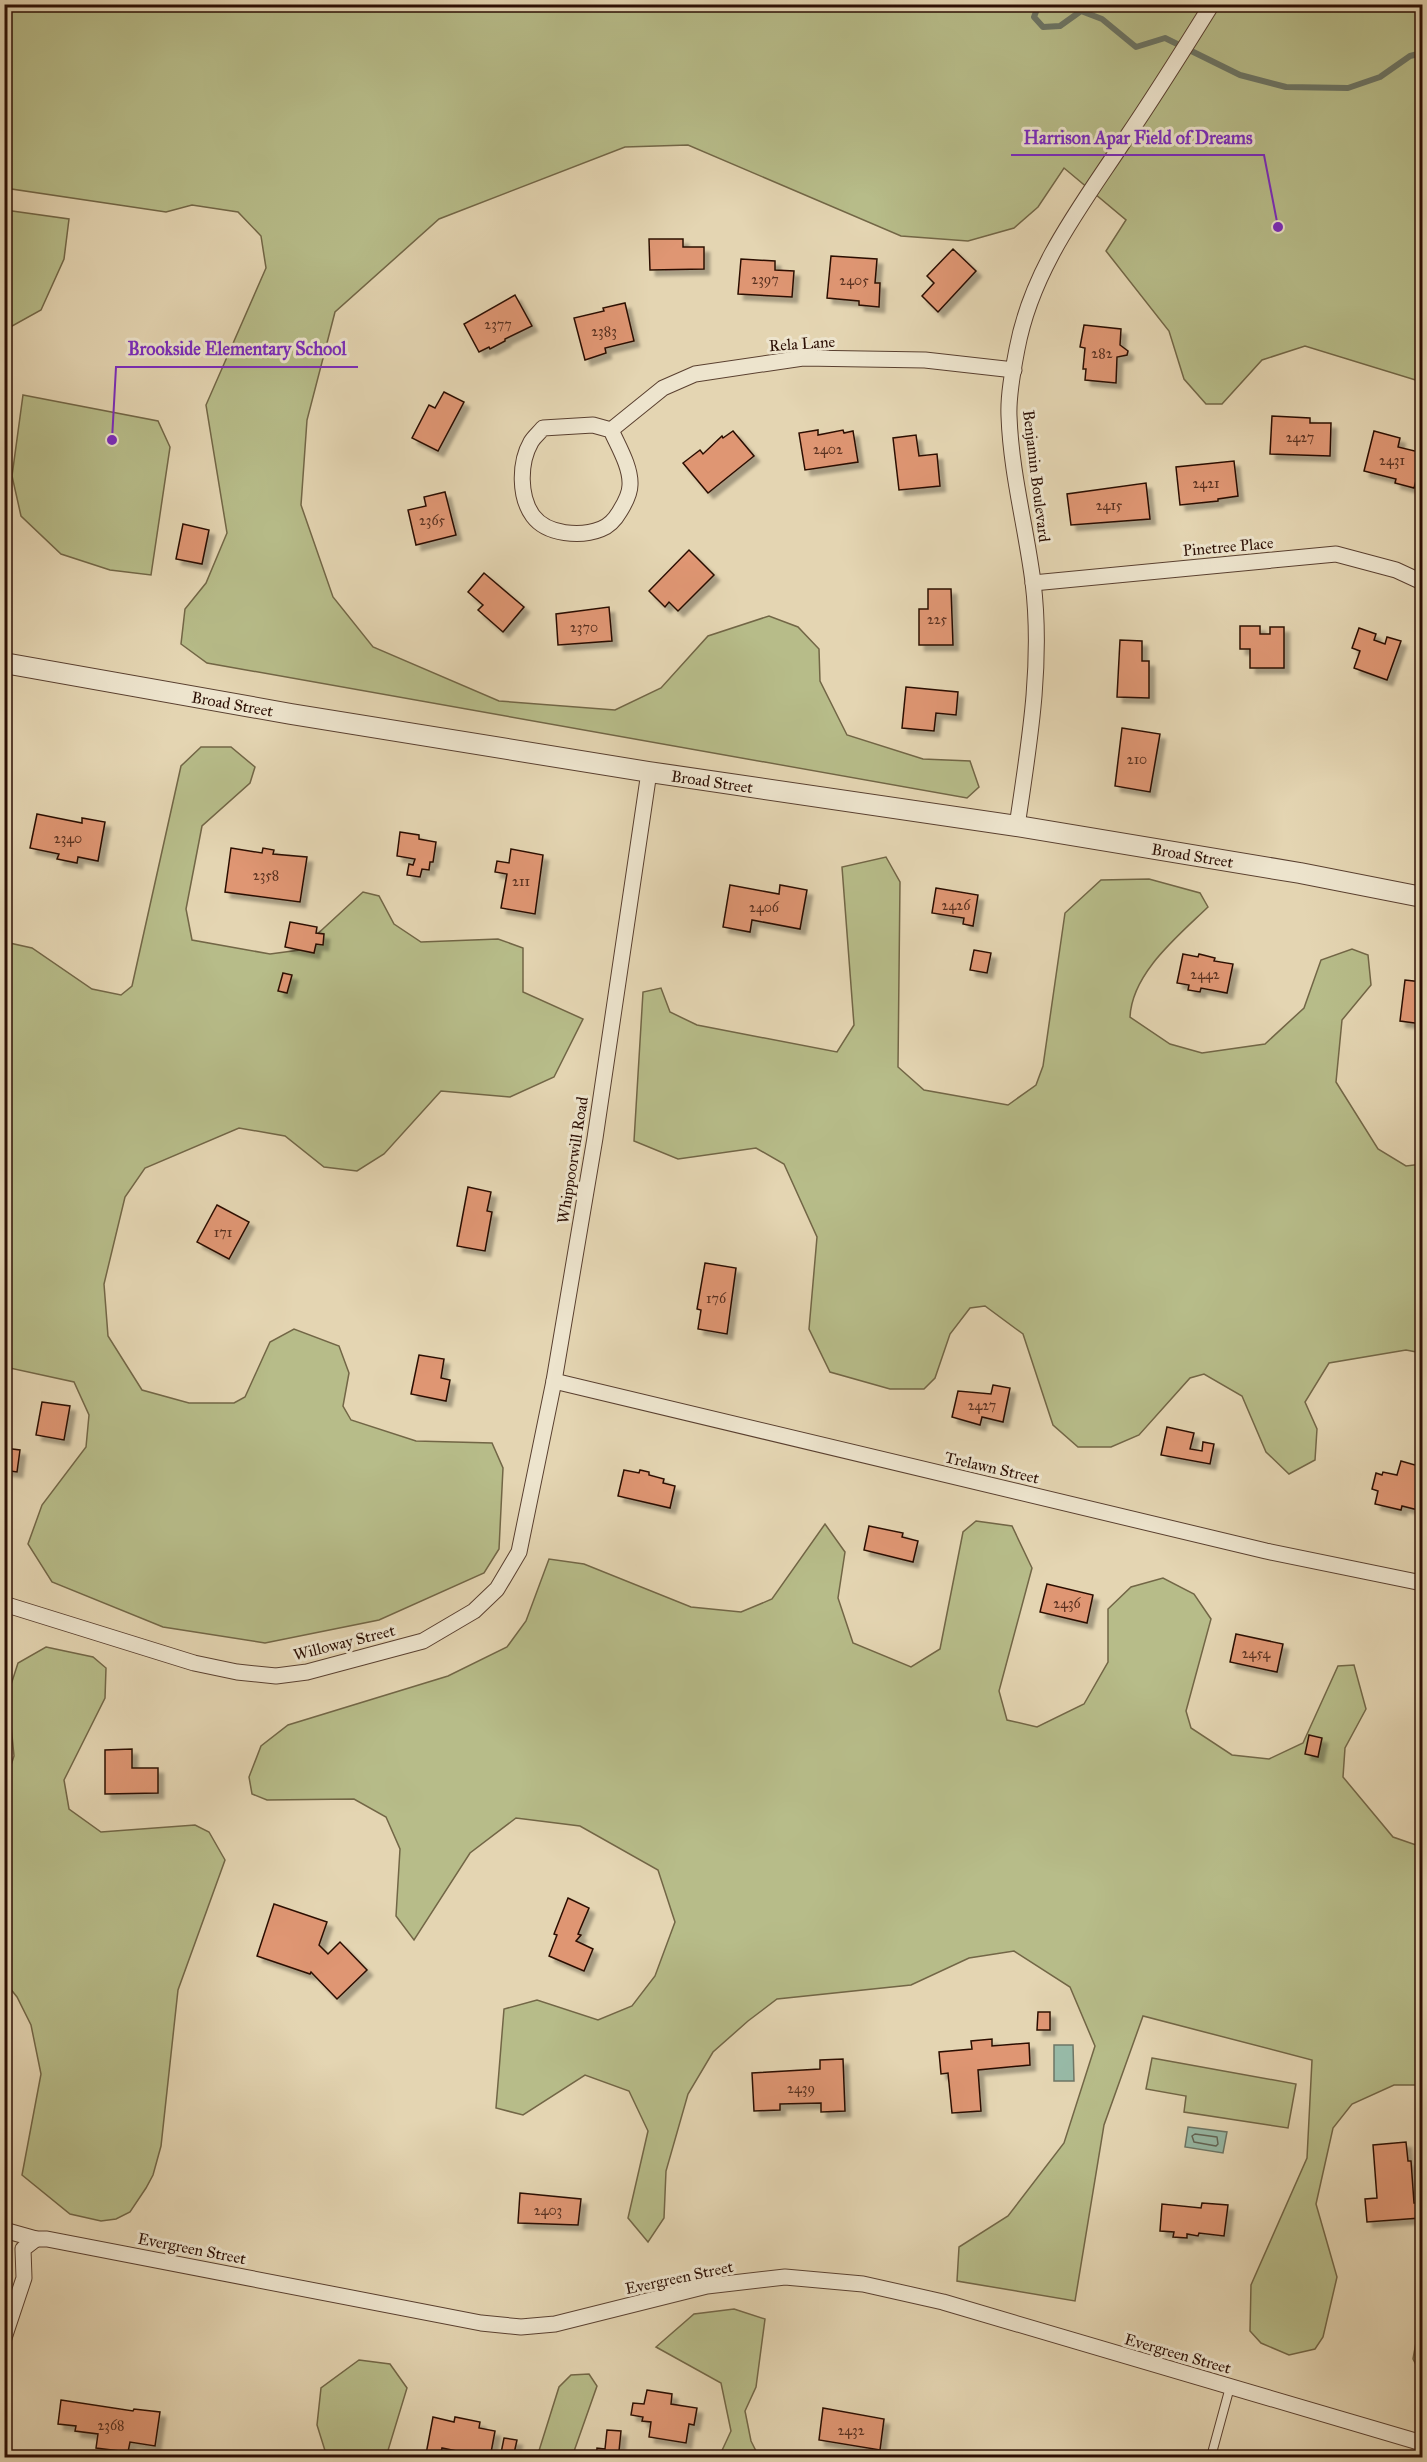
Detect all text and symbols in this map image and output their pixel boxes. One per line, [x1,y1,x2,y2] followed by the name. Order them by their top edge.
[1011,119,1264,155] callout: Harrison Apar Field of Dreams
[1024,127,1253,150] text: Harrison Apar Field of Dreams
[751,271,779,288] house number: 2397
[839,272,869,289] house number: 2405
[484,316,512,333] house number: 2377
[591,323,617,340] house number: 2383
[116,331,358,367] callout: Brookside Elementary School
[768,332,836,355] street label: Rela Lane
[128,338,347,361] text: Brookside Elementary School
[1091,345,1113,362] house number: 282
[1019,409,1054,543] street label: Benjamin Boulevard
[1286,429,1314,446] house number: 2427
[813,441,843,458] house number: 2402
[1379,452,1405,469] house number: 2431
[1192,475,1220,492] house number: 2421
[1096,497,1123,514] house number: 2415
[419,512,446,529] house number: 2365
[1182,533,1274,560] street label: Pinetree Place
[927,611,948,628] house number: 225
[570,619,598,636] house number: 2370
[190,687,275,721] street label: Broad Street
[1127,751,1147,768] house number: 210
[670,766,755,797] street label: Broad Street
[54,830,82,847] house number: 2340
[1150,839,1235,872] street label: Broad Street
[253,867,279,884] house number: 2358
[512,873,530,890] house number: 211
[942,897,971,914] house number: 2426
[749,899,780,916] house number: 2406
[1190,966,1220,983] house number: 2442
[553,1095,592,1225] street label: Whippoorwill Road
[214,1224,233,1241] house number: 171
[706,1290,727,1307] house number: 176
[968,1397,996,1414] house number: 2427
[943,1447,1041,1488] street label: Trelawn Street
[1053,1595,1082,1612] house number: 2436
[291,1621,397,1664] street label: Willoway Street
[1242,1645,1272,1662] house number: 2454
[787,2080,815,2097] house number: 2439
[534,2202,562,2219] house number: 2403
[136,2229,248,2269] street label: Evergreen Street
[623,2257,735,2299] street label: Evergreen Street
[1122,2329,1234,2379] street label: Evergreen Street
[97,2417,125,2434] house number: 2368
[837,2422,865,2439] house number: 2432

